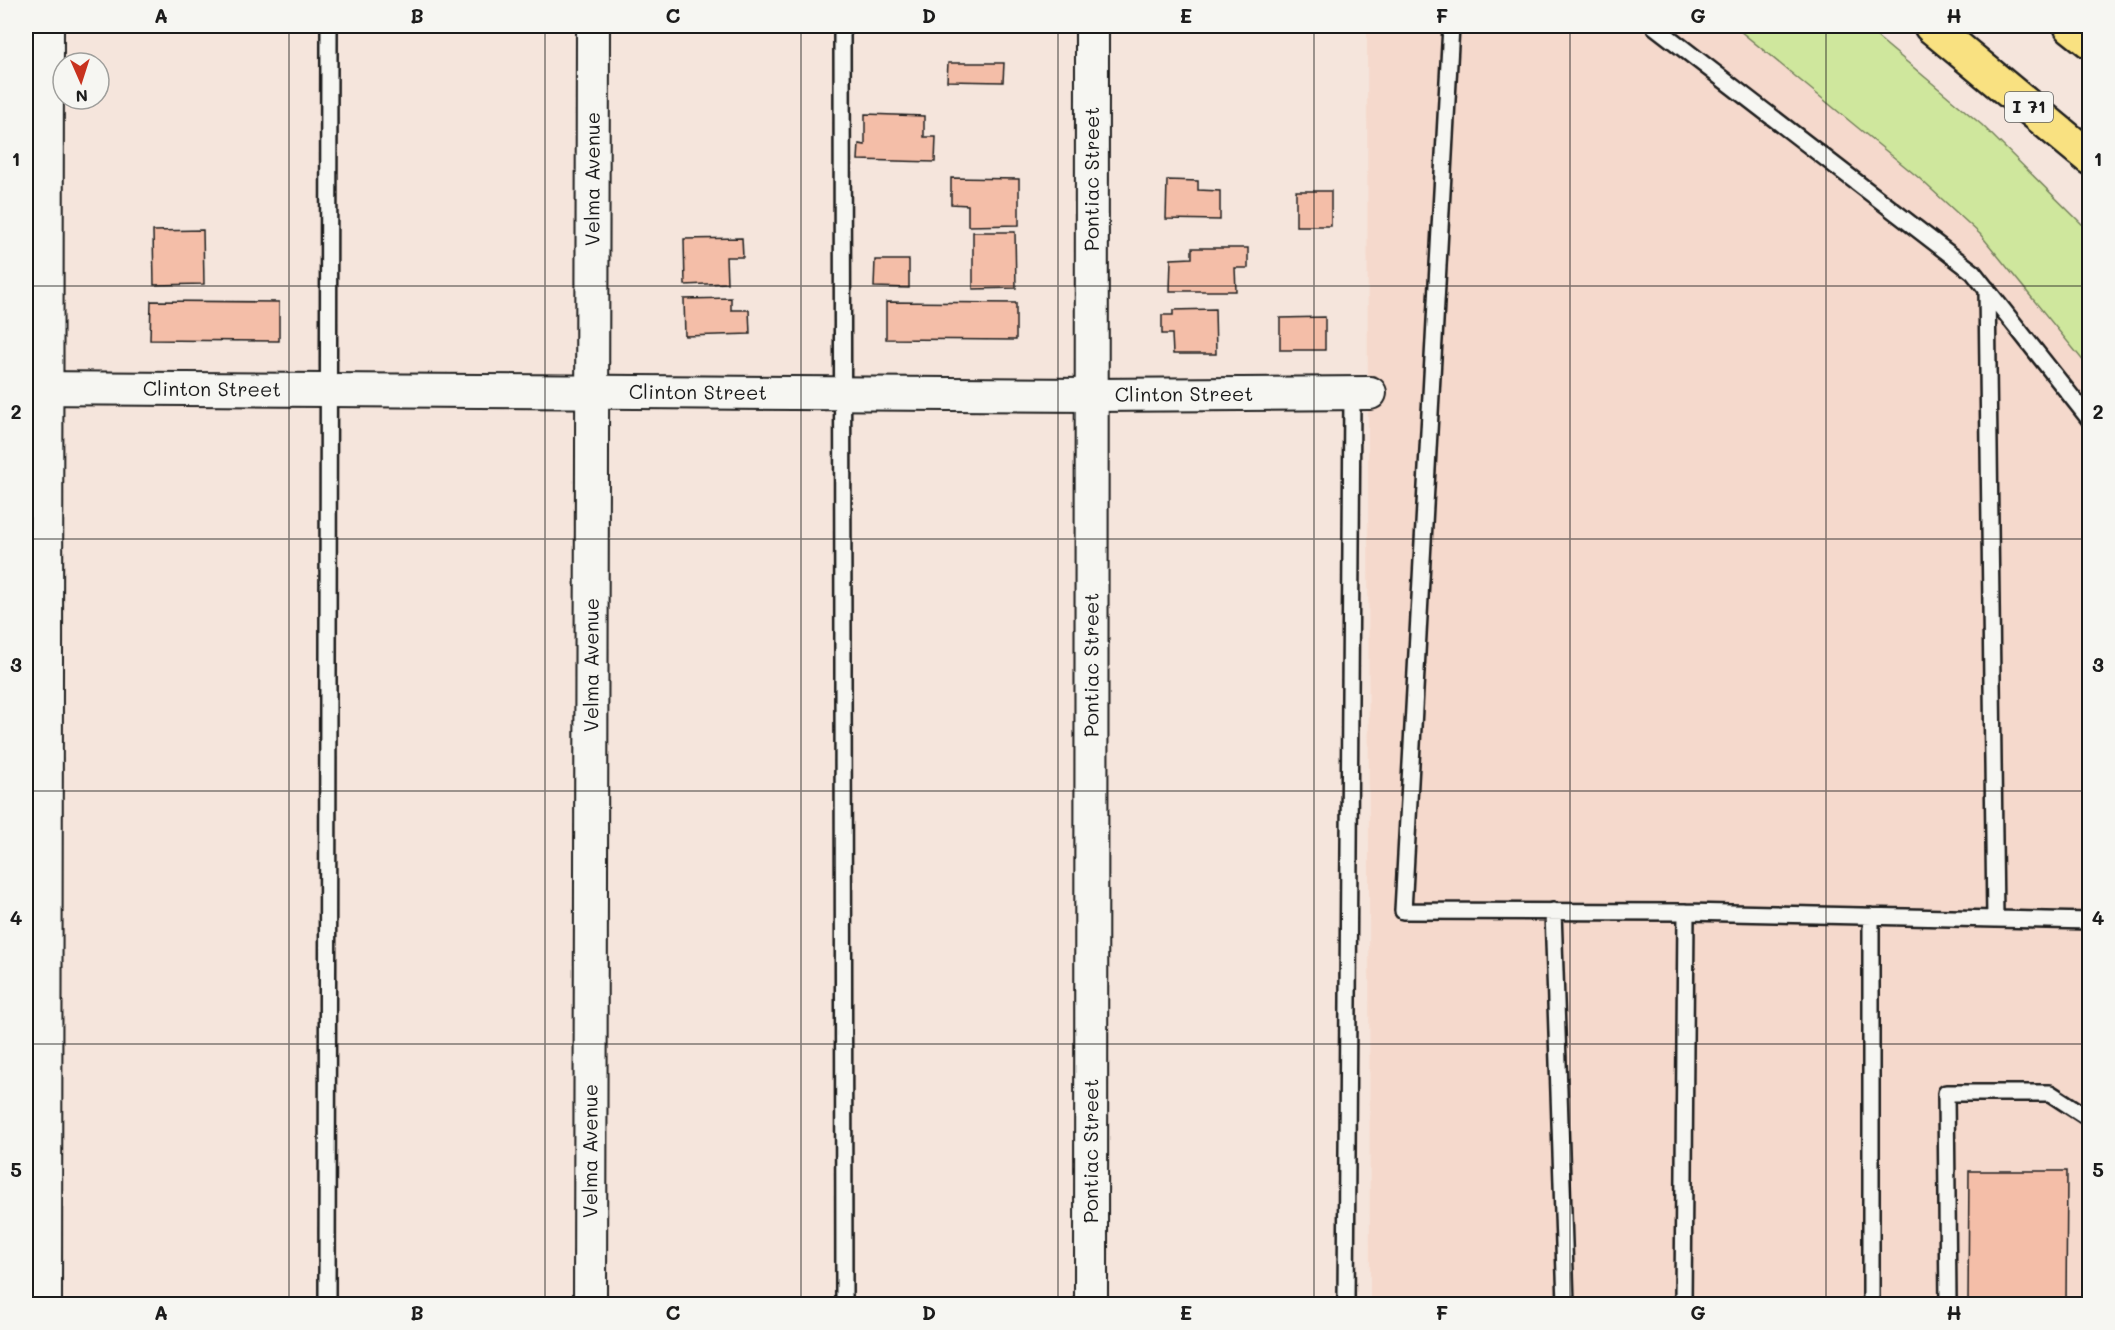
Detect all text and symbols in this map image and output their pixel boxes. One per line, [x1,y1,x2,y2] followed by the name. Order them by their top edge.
[154,2,168,28] text: A
[410,2,424,28] text: B
[666,2,681,28] text: C
[922,2,936,28] text: D
[1180,2,1192,28] text: E
[1436,2,1449,28] text: F
[1690,2,1706,28] text: G
[1946,2,1962,28] text: H
[51,51,111,111] north arrow
[75,86,88,107] text: N
[2005,92,2053,122] road number: I 71
[1078,107,1104,251] street label: Pontiac Street
[578,112,605,246] street label: Velma Avenue
[12,145,20,171] text: 1
[2094,145,2102,171] text: 1
[143,375,281,402] street label: Clinton Street
[629,378,767,405] street label: Clinton Street
[1115,380,1253,407] street label: Clinton Street
[10,398,22,424] text: 2
[2092,398,2104,424] text: 2
[1077,593,1104,737] street label: Pontiac Street
[577,598,604,732] street label: Velma Avenue
[10,651,22,677] text: 3
[2092,651,2104,677] text: 3
[10,904,23,930] text: 4
[2092,904,2105,930] text: 4
[1077,1079,1103,1223] street label: Pontiac Street
[576,1084,603,1218] street label: Velma Avenue
[10,1156,22,1182] text: 5
[2092,1156,2104,1182] text: 5
[154,1299,168,1325] text: A
[410,1299,424,1325] text: B
[666,1299,681,1325] text: C
[922,1299,936,1325] text: D
[1180,1299,1192,1325] text: E
[1436,1299,1449,1325] text: F
[1690,1299,1706,1325] text: G
[1946,1299,1962,1325] text: H

